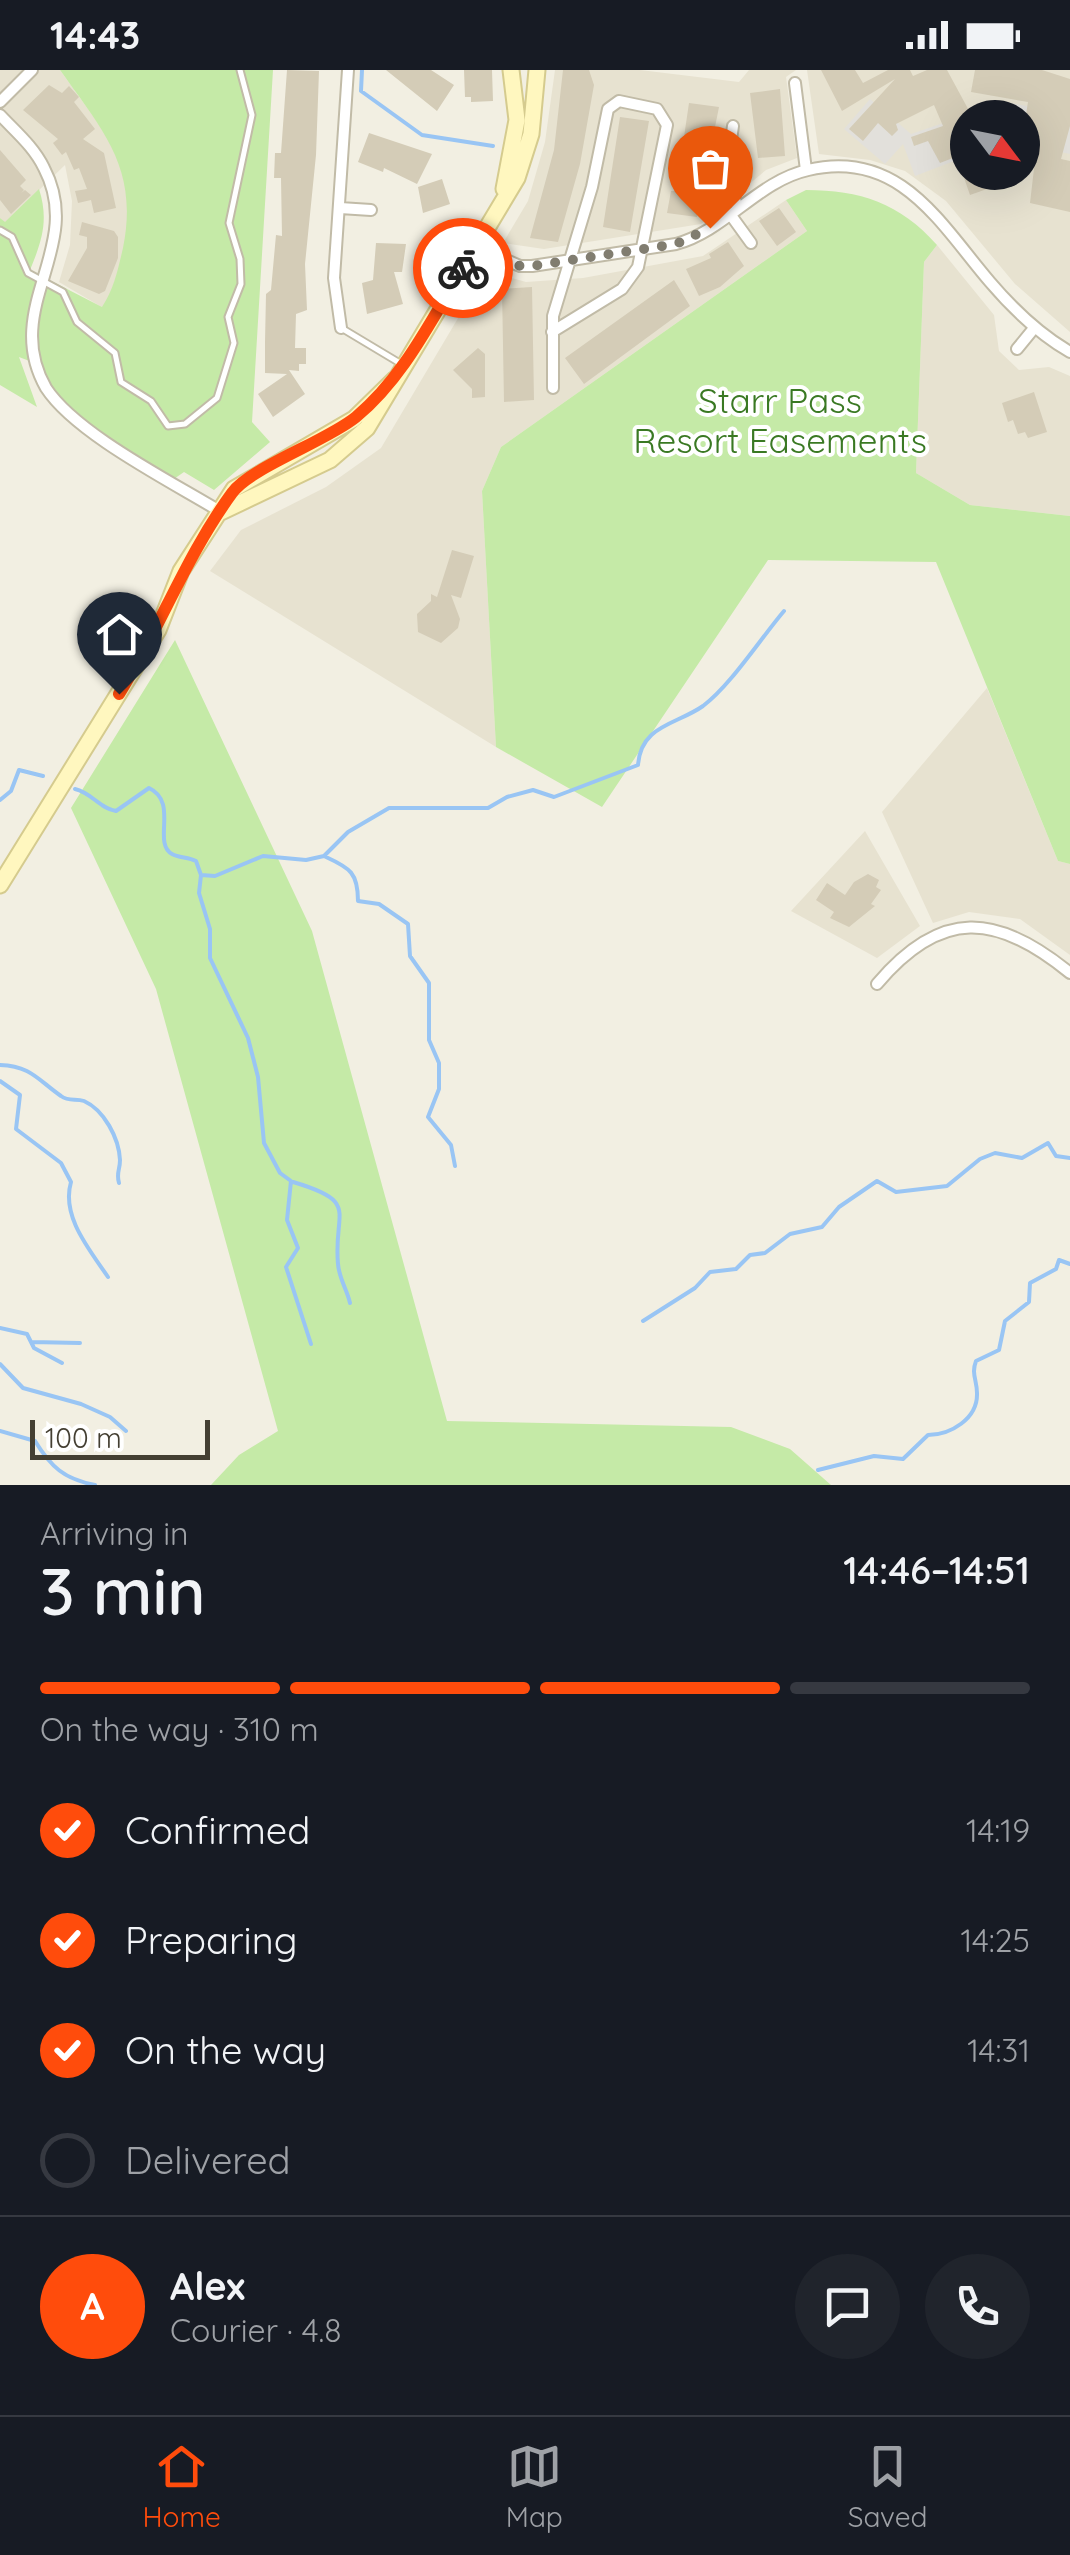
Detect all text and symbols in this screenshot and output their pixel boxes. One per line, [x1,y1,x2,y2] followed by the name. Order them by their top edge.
[50,11,140,59] text: 14:43
[950,100,1040,190] north arrow
[950,100,1040,190] map controls
[668,126,753,229] pin
[683,141,738,196] icon: bag
[413,218,513,318] courier
[436,241,491,296] icon: bike
[633,378,927,462] park label: Starr Pass Resort Easements
[77,592,162,695] pin
[92,607,147,662] icon: home
[30,1415,210,1460] scale bar
[45,1420,122,1455] text: 100 m
[40,1513,189,1553] text: Arriving in
[843,1546,1030,1594] text: 14:46–14:51
[40,1550,206,1631] text: 3 min
[40,1709,319,1749] text: On the way · 310 m
[40,1803,95,1858] icon: check
[125,1806,310,1854] text: Confirmed
[966,1810,1030,1850] text: 14:19
[40,1913,95,1968] icon: check
[125,1916,297,1964] text: Preparing
[961,1920,1030,1960] text: 14:25
[40,2023,95,2078] icon: check
[125,2026,326,2074] text: On the way
[967,2030,1030,2070] text: 14:31
[125,2136,291,2184] text: Delivered
[795,2254,900,2359] button: chat
[925,2254,1030,2359] button: phone
[170,2262,245,2310] text: Alex
[80,2282,105,2330] text: A
[170,2310,342,2350] text: Courier · 4.8
[142,2439,221,2534] tab: Home
[506,2439,563,2534] tab: Map
[848,2439,928,2534] tab: Saved

